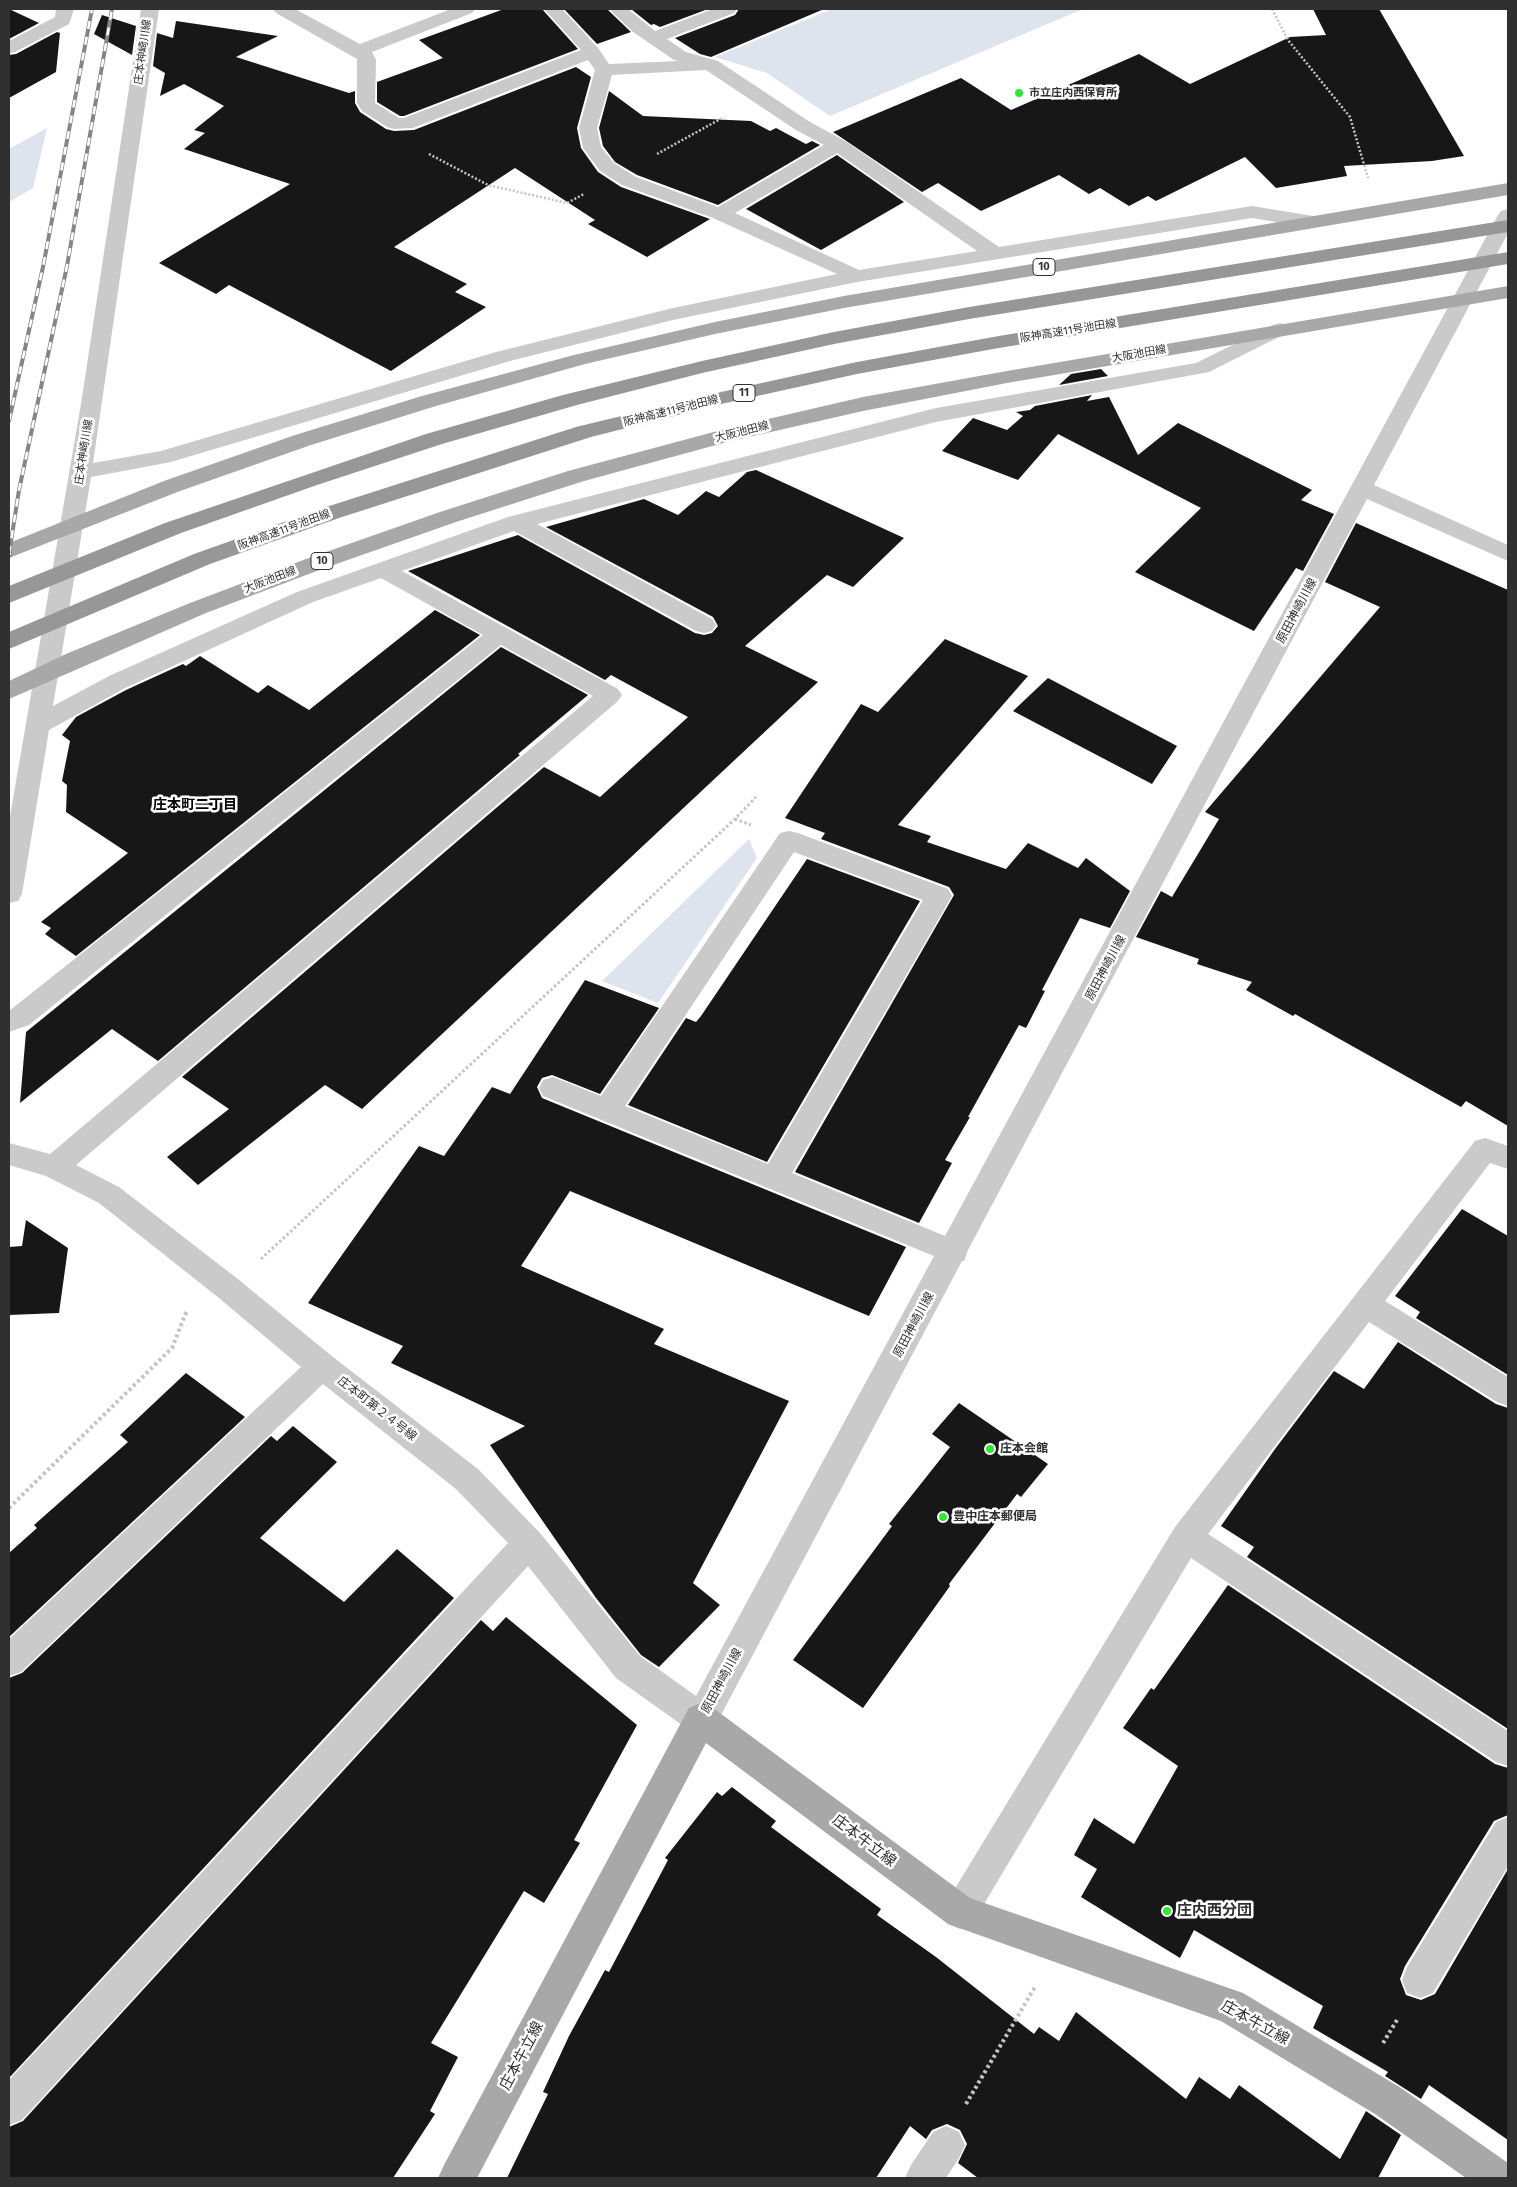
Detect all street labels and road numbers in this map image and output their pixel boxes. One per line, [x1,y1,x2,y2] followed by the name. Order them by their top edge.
[132,18,154,86] street label: 庄本神崎川線
[1033,258,1055,276] road number: 10
[1019,317,1117,345] street label: 阪神高速11号池田線
[1111,343,1167,365] street label: 大阪池田線
[733,384,755,402] road number: 11
[622,393,720,429] street label: 阪神高速11号池田線
[72,418,96,486] street label: 庄本神崎川線
[714,419,770,445] street label: 大阪池田線
[236,507,332,553] street label: 阪神高速11号池田線
[311,552,333,570] road number: 10
[242,564,298,596] street label: 大阪池田線
[1274,576,1320,646] street label: 原田神崎川線
[1083,933,1129,1003] street label: 原田神崎川線
[891,1290,937,1360] street label: 原田神崎川線
[335,1374,419,1444] street label: 庄本町第２４号線
[699,1646,745,1716] street label: 原田神崎川線
[829,1811,899,1871] street label: 庄本牛立線
[1218,1997,1292,2049] street label: 庄本牛立線
[496,2019,548,2093] street label: 庄本牛立線

